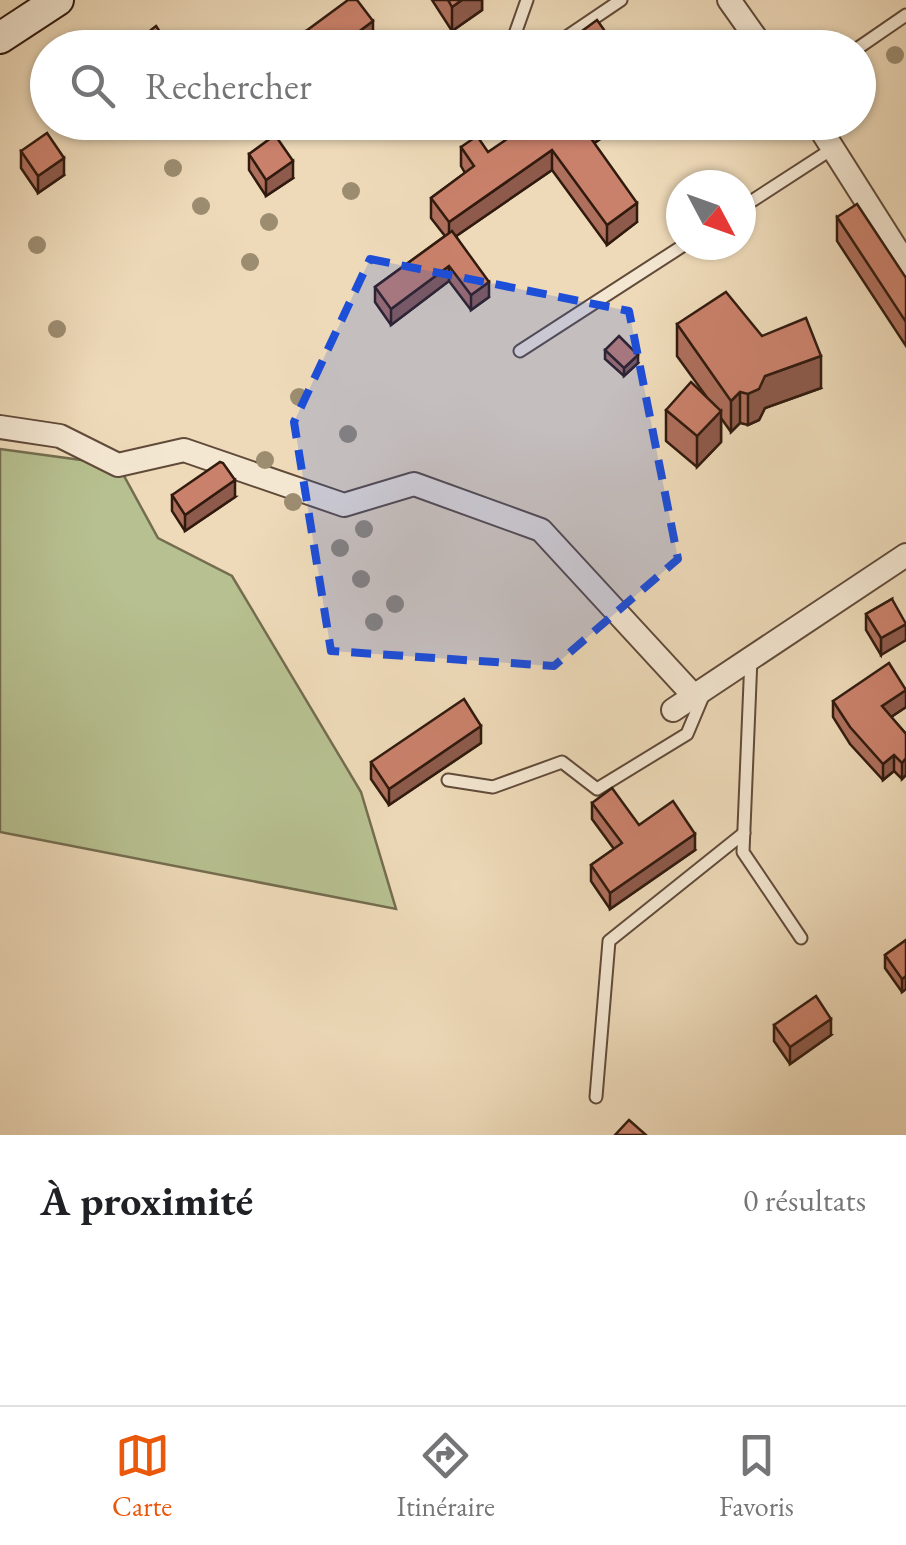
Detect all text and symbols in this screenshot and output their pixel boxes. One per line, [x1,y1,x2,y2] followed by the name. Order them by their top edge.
[30,30,876,140] search box
[65,58,120,113] icon: search
[145,61,312,110] text: Rechercher
[666,170,756,260] north arrow
[40,1173,253,1228] text: À proximité
[743,1179,866,1221] text: 0 résultats
[112,1428,172,1524] tab: Carte
[396,1428,495,1524] tab: Itinéraire
[719,1428,794,1524] tab: Favoris

